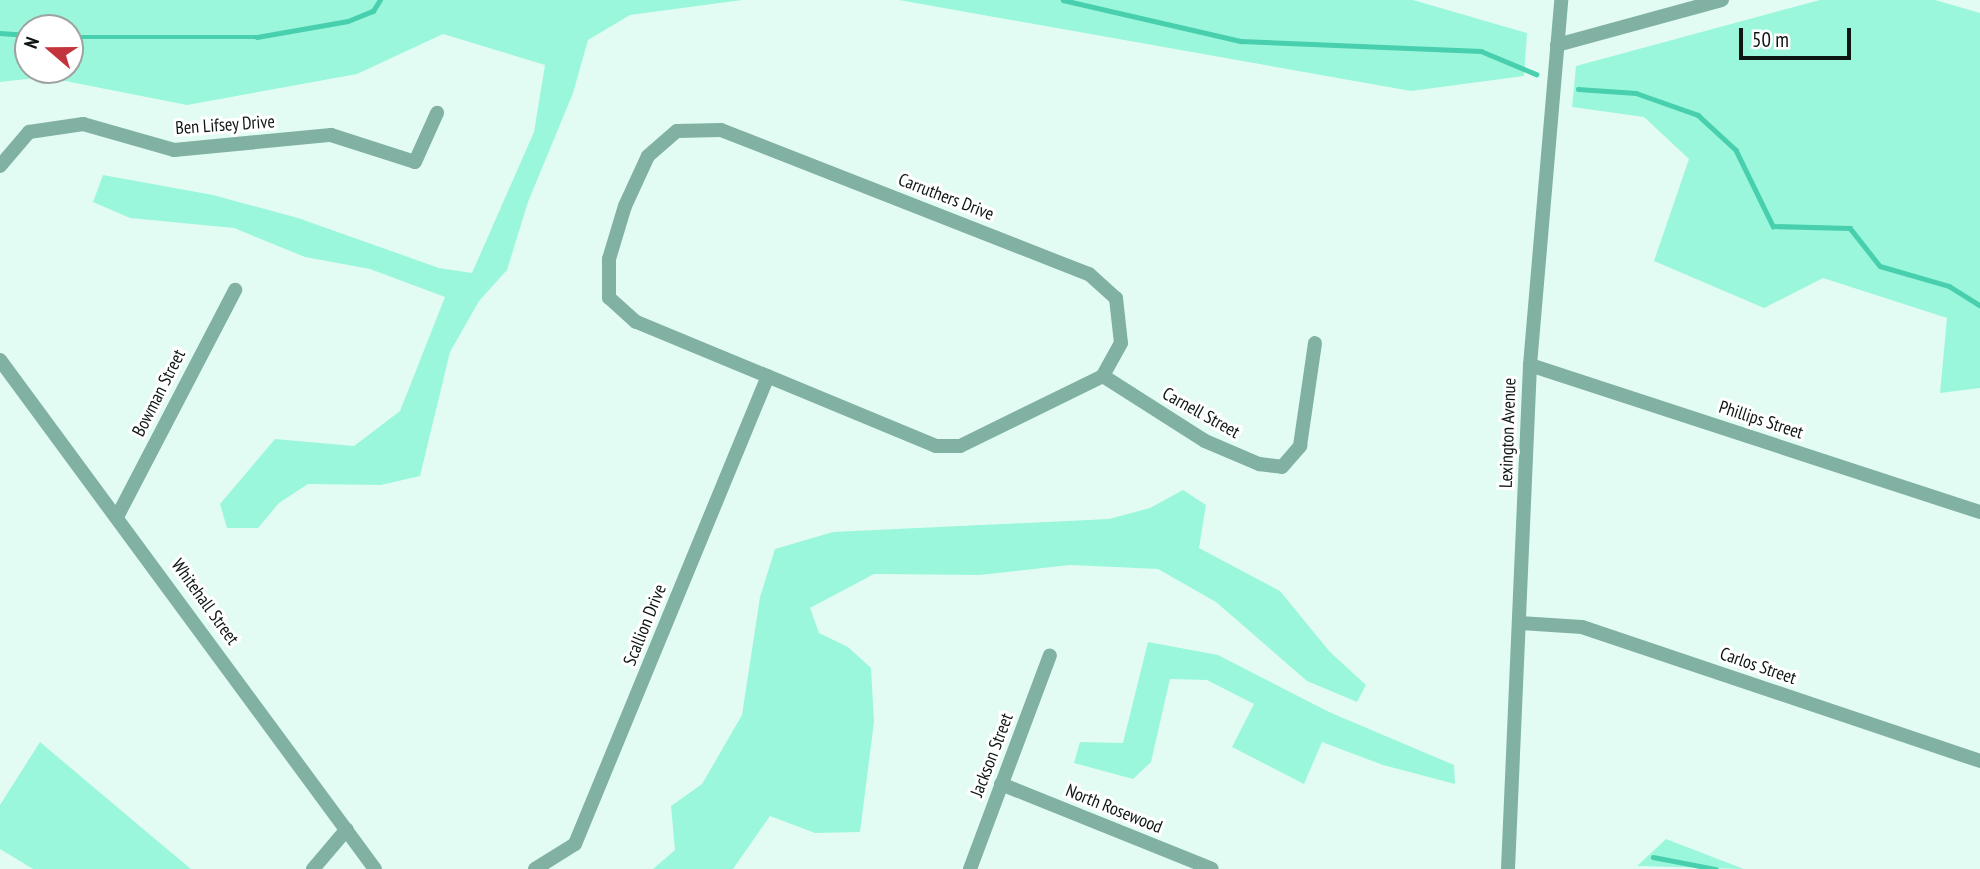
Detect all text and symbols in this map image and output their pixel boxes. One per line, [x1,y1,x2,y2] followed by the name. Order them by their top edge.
[14,14,84,84] north arrow
[1742,14,1854,58] scale bar
[1752,26,1789,53] text: 50 m
[18,34,44,51] text: N
[174,111,276,139] street label: Ben Lifsey Drive
[895,169,997,225] street label: Carruthers Drive
[128,346,190,440] street label: Bowman Street
[1495,377,1521,489] street label: Lexington Avenue
[1159,383,1243,443] street label: Carnell Street
[1716,396,1806,444] street label: Phillips Street
[167,555,243,649] street label: Whitehall Street
[619,581,671,669] street label: Scallion Drive
[1717,643,1799,689] street label: Carlos Street
[966,710,1018,800] street label: Jackson Street
[1062,780,1166,838] street label: North Rosewood

